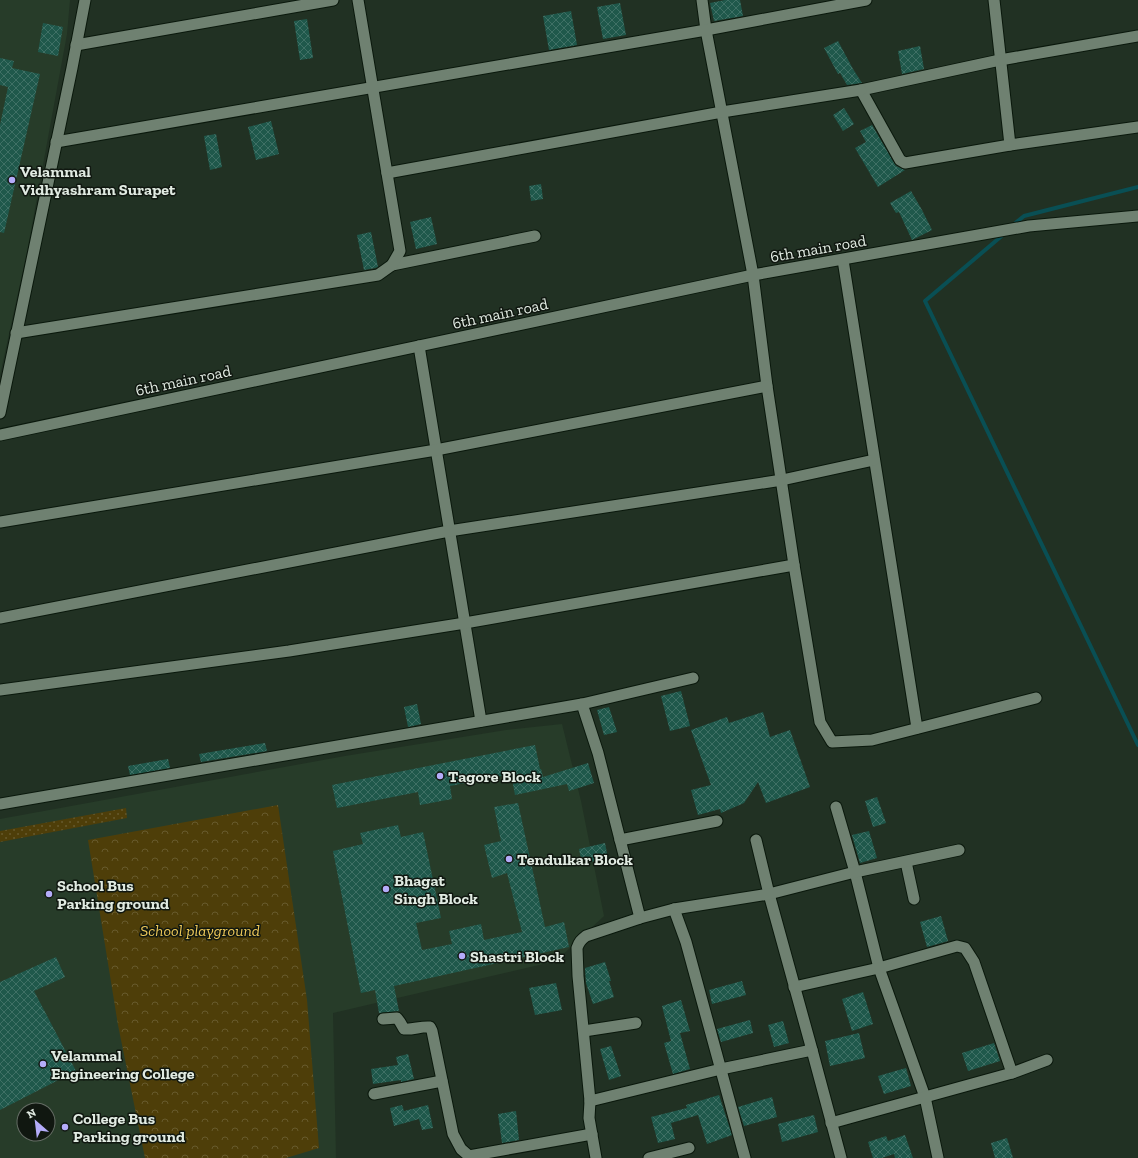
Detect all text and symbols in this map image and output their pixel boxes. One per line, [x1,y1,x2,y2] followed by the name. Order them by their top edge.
[20,162,176,199] place label: Velammal Vidhyashram Surapet
[7,175,17,185] marker: Velammal Vidhyashram Surapet
[769,231,868,266] street label: 6th main road
[451,294,550,333] street label: 6th main road
[134,361,233,400] street label: 6th main road
[448,767,541,786] place label: Tagore Block
[435,771,445,781] marker: Tagore Block
[517,850,633,869] place label: Tendulkar Block
[504,854,514,864] marker: Tendulkar Block
[394,871,478,908] place label: Bhagat Singh Block
[57,876,169,913] place label: School Bus Parking ground
[381,884,391,894] marker: Bhagat Singh Block
[44,889,54,899] marker: School Bus Parking ground
[140,921,260,940] park label: School playground
[470,947,564,966] place label: Shastri Block
[457,951,467,961] marker: Shastri Block
[51,1046,195,1083] place label: Velammal Engineering College
[38,1059,48,1069] marker: Velammal Engineering College
[16,1102,56,1142] north arrow
[25,1106,39,1121] text: N
[73,1109,185,1146] place label: College Bus Parking ground
[60,1122,70,1132] marker: College Bus Parking ground

